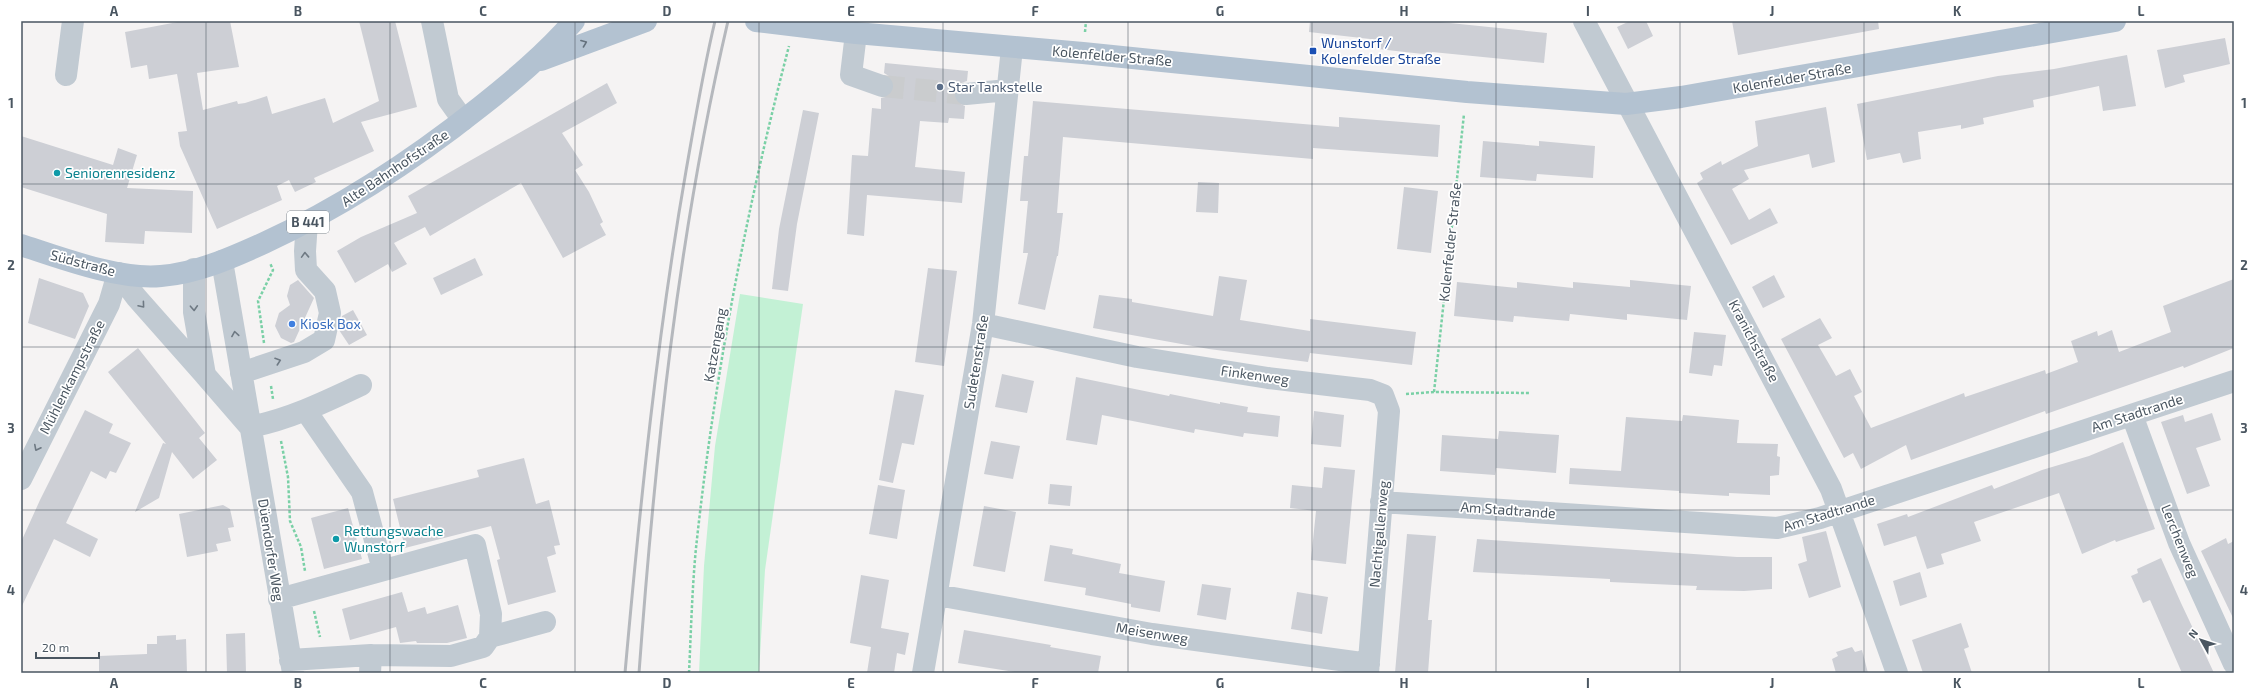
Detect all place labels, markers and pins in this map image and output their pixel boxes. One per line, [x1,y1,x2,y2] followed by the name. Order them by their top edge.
[1321,34,1441,67] place label: Wunstorf / Kolenfelder Straße
[1308,46,1318,56] marker: Wunstorf / Kolenfelder Straße
[948,78,1042,95] place label: Star Tankstelle
[935,82,945,92] marker: Star Tankstelle
[65,164,175,181] place label: Seniorenresidenz
[52,168,62,178] marker: Seniorenresidenz
[300,315,361,332] place label: Kiosk Box
[287,319,297,329] marker: Kiosk Box
[344,522,443,555] place label: Rettungswache Wunstorf
[331,534,341,544] marker: Rettungswache Wunstorf

